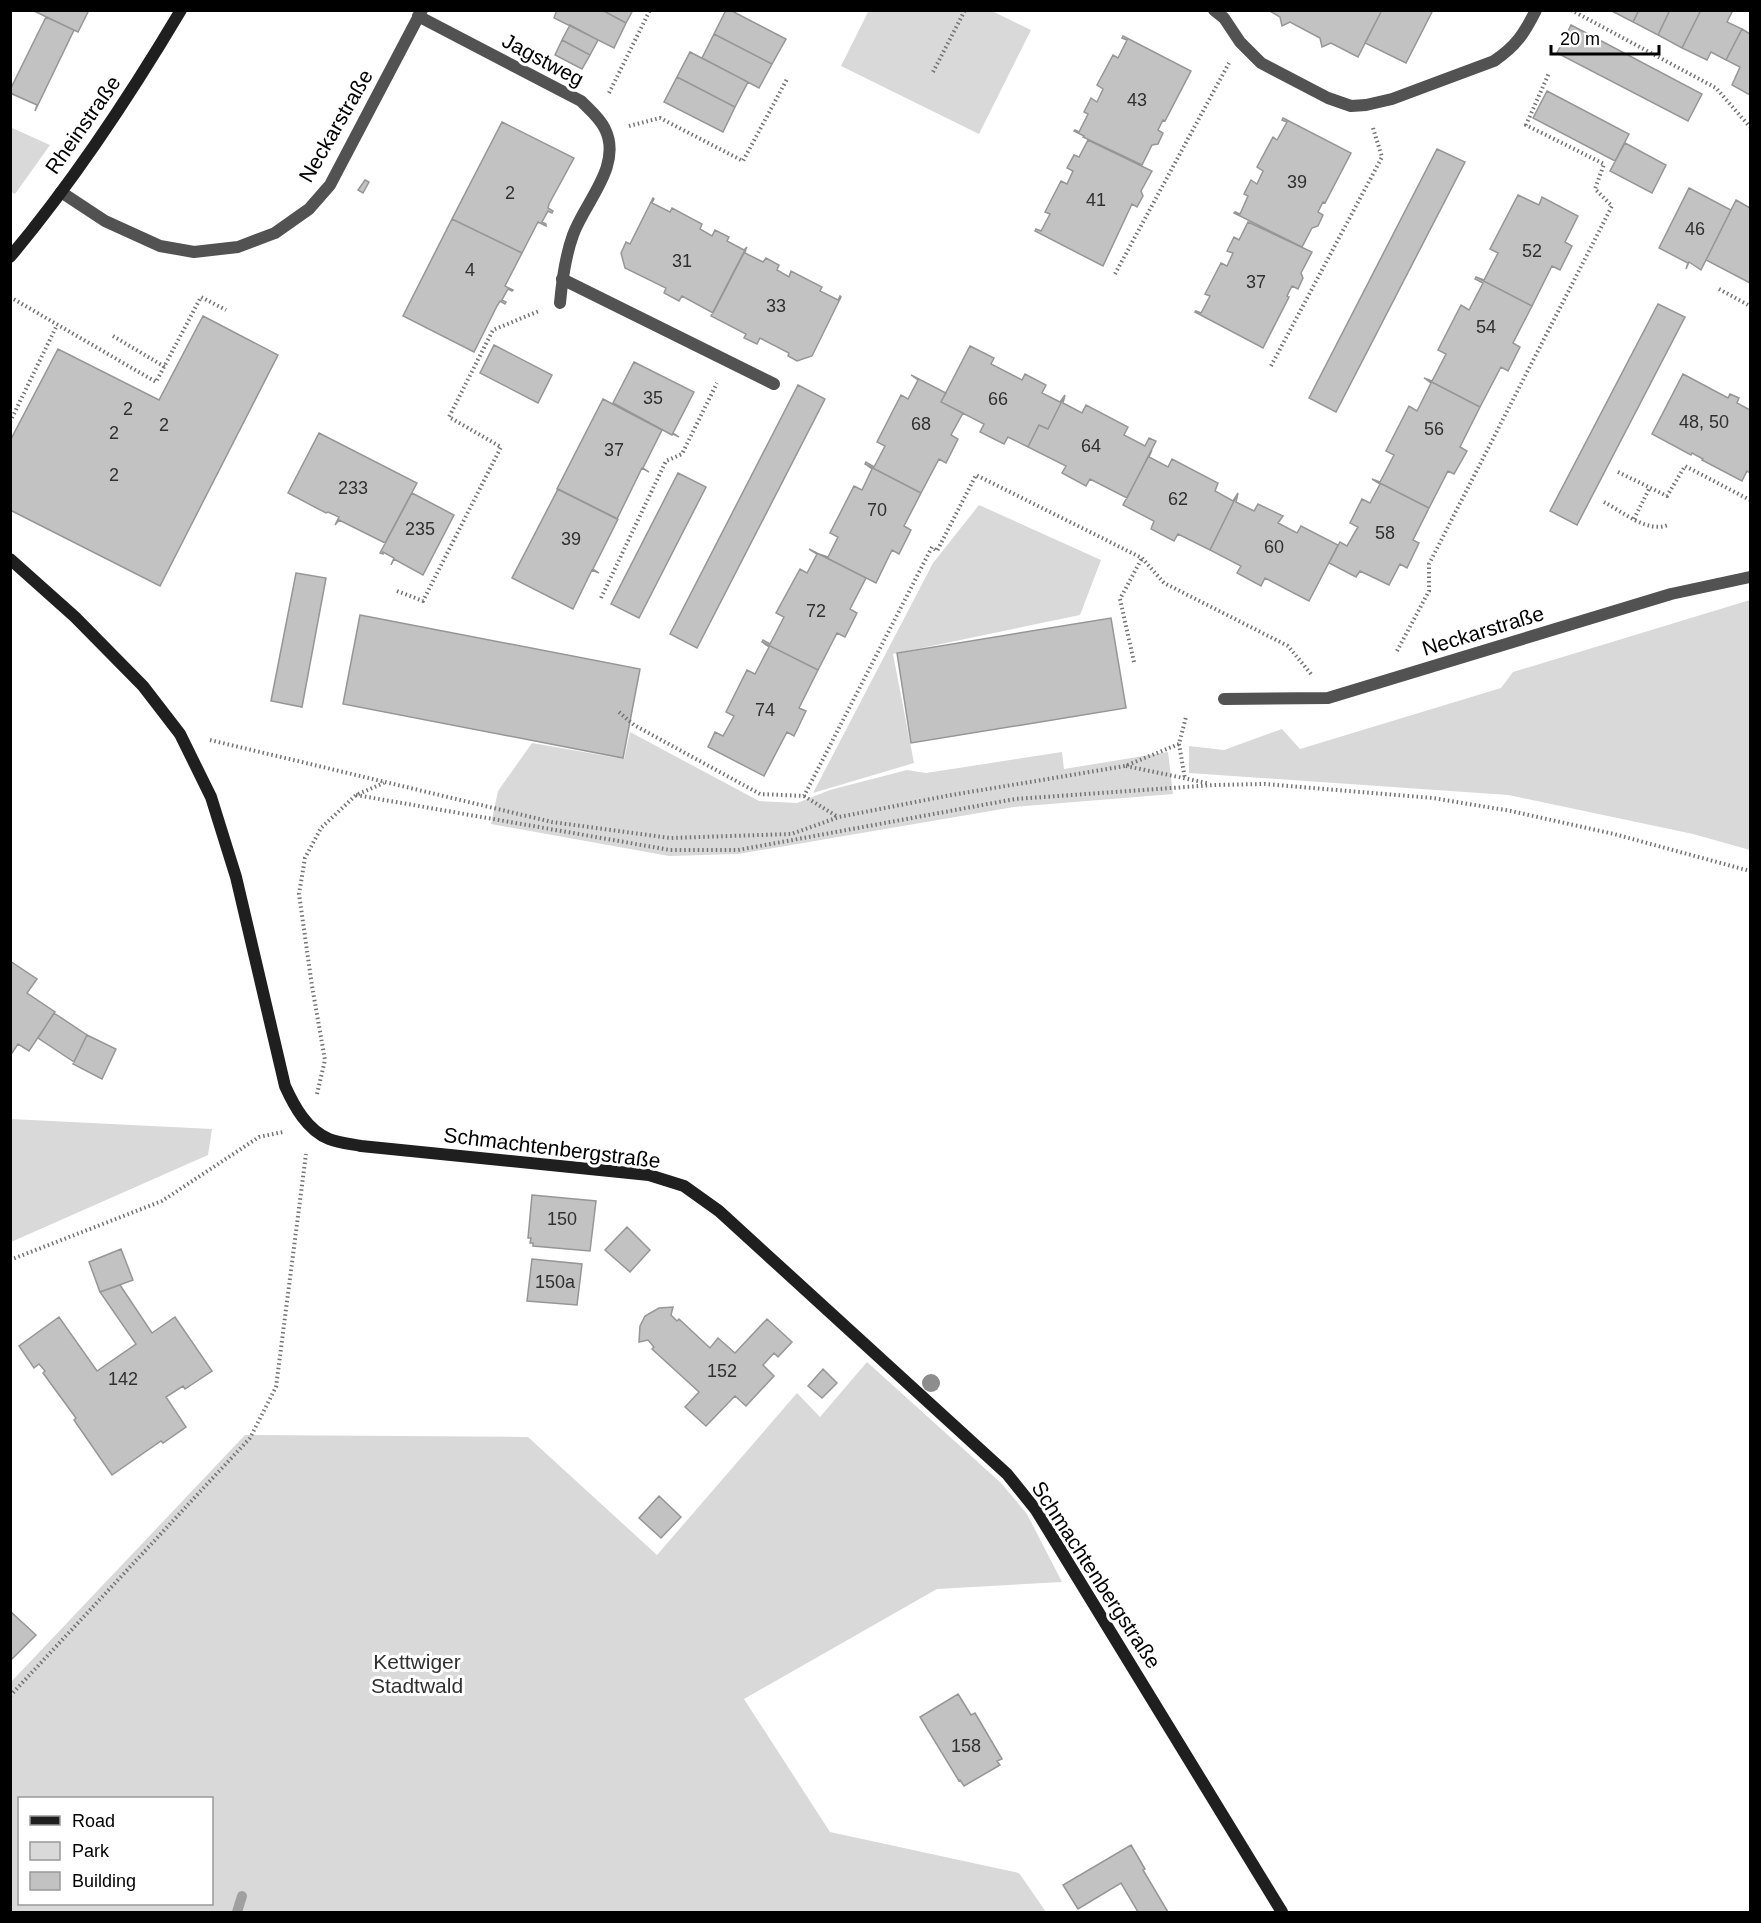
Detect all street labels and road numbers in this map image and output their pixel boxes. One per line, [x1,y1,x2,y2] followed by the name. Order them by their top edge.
[499,29,588,91] street label: Jagstweg
[294,65,377,186] street label: Neckarstraße
[40,71,125,178] street label: Rheinstraße
[1419,601,1546,660] street label: Neckarstraße
[442,1123,662,1172] street label: Schmachtenbergstraße
[1027,1477,1166,1673] street label: Schmachtenbergstraße

